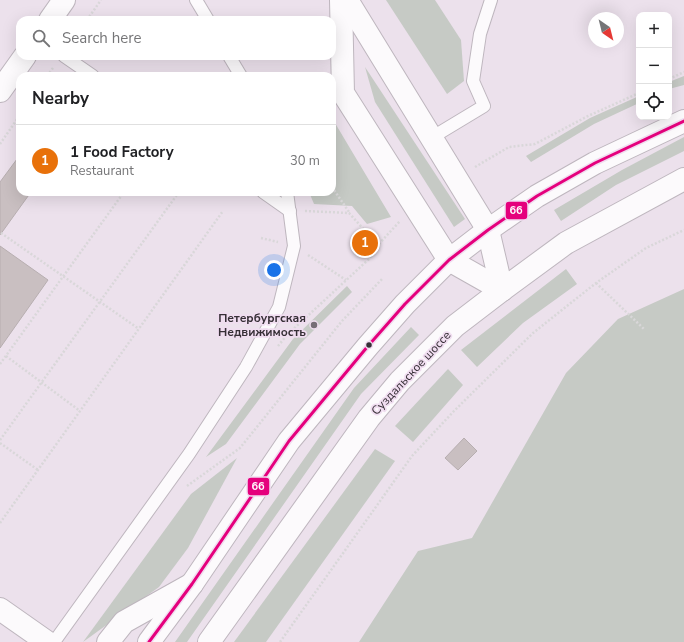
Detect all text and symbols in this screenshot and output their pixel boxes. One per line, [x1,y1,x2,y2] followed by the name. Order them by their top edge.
[588,12,624,48] north arrow
[636,12,672,120] map controls
[636,12,672,48] button: +
[16,16,336,60] search box
[30,27,52,49] icon: search
[62,28,142,48] text: Search here
[636,48,672,84] button: −
[636,84,672,120] button: locate
[32,87,89,110] text: Nearby
[70,142,174,162] text: 1 Food Factory
[41,152,49,170] text: 1
[290,152,320,170] text: 30 m
[70,162,134,180] text: Restaurant
[505,201,528,220] line badge: 66
[509,203,523,218] text: 66
[352,228,378,258] pin: 1
[264,260,284,280] your location
[218,310,306,340] place label: Петербургская Недвижимость
[309,320,319,330] marker: Петербургская Недвижимость
[368,327,454,419] street label: Суздальское шоссе
[364,340,374,350] unlabelled marker
[247,477,270,496] line badge: 66
[251,479,265,494] text: 66

